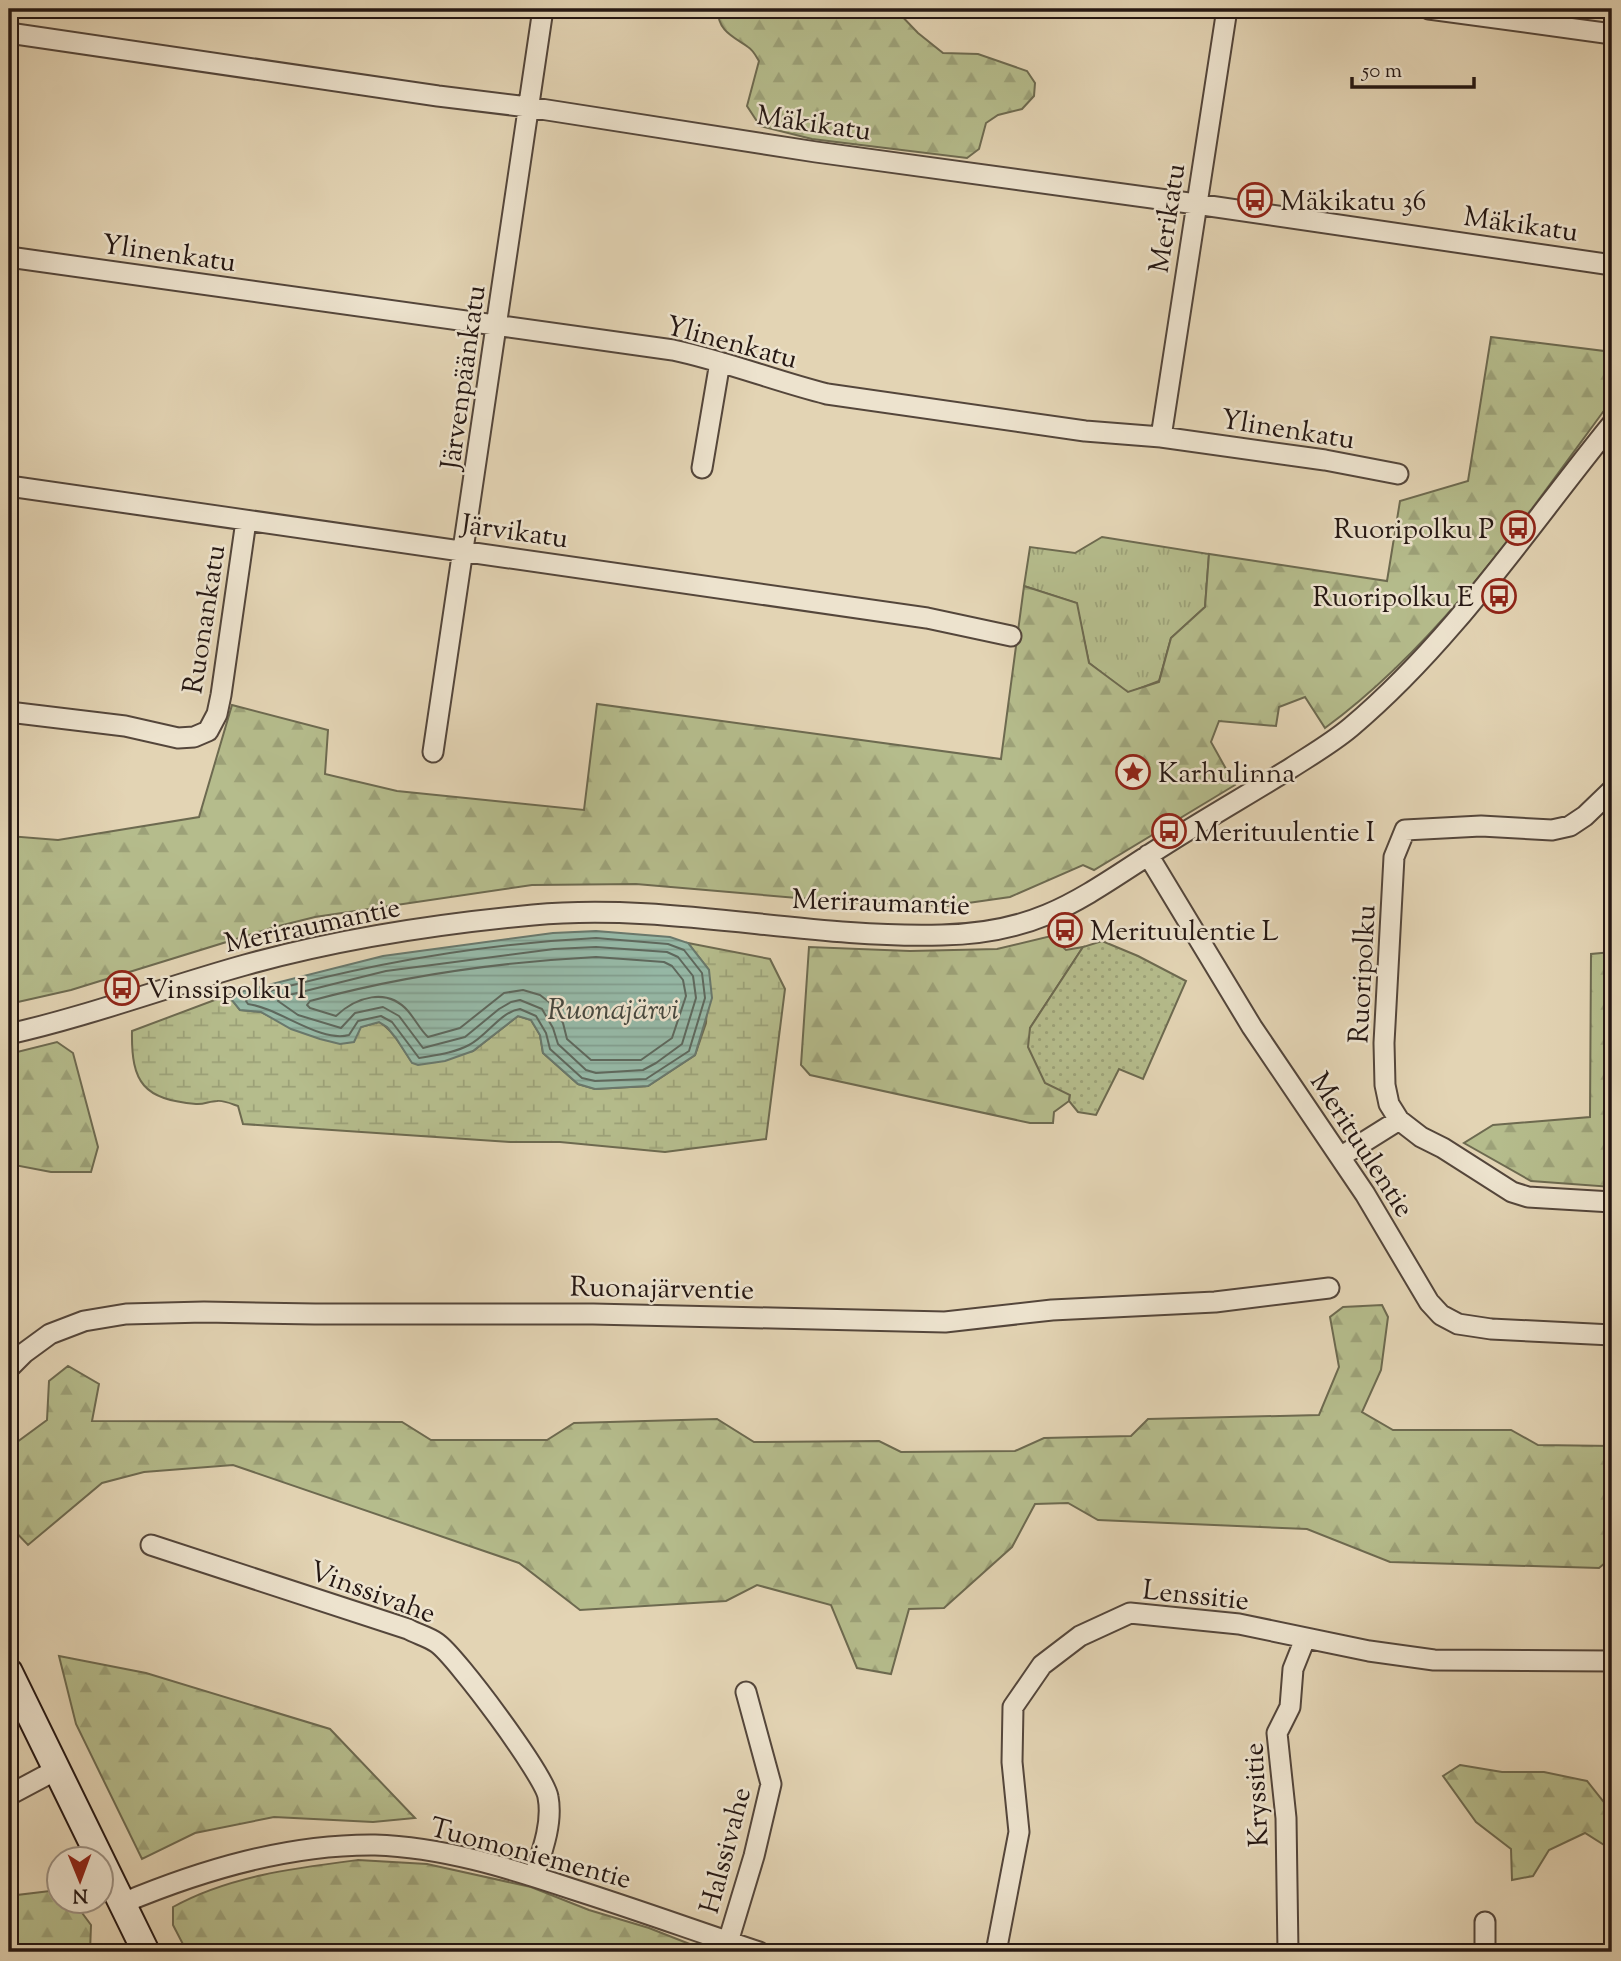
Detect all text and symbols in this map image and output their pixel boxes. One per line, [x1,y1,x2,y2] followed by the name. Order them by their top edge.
[1352,46,1474,90] scale bar
[1361,57,1402,87] text: 50 m
[754,97,874,153] street label: Mäkikatu
[1141,161,1197,276] street label: Merikatu
[1236,181,1274,219] bus stop icon: Mäkikatu 36
[1280,183,1426,223] place label: Mäkikatu 36
[1461,198,1581,254] street label: Mäkikatu
[99,226,238,284] street label: Ylinenkatu
[432,283,498,474] street label: Järvenpäänkatu
[661,307,802,381] street label: Ylinenkatu
[1218,401,1357,461] street label: Ylinenkatu
[457,505,571,560] street label: Järvikatu
[1499,509,1537,547] bus stop icon: Ruoripolku P
[1334,511,1494,551] place label: Ruoripolku P
[174,542,237,697] street label: Ruonankatu
[1480,577,1518,615] bus stop icon: Ruoripolku E
[1312,579,1474,619] place label: Ruoripolku E
[1114,753,1152,791] place icon: Karhulinna
[1158,755,1295,795] place label: Karhulinna
[1150,812,1188,850] bus stop icon: Merituulentie I
[1194,814,1375,854] place label: Merituulentie I
[791,881,971,927] street label: Meriraumantie
[221,889,404,965] street label: Meriraumantie
[1340,904,1388,1044] street label: Ruoripolku
[1046,911,1084,949] bus stop icon: Merituulentie L
[1090,913,1279,953] place label: Merituulentie L
[103,969,141,1007] bus stop icon: Vinssipolku I
[146,971,306,1011] place label: Vinssipolku I
[547,990,679,1033] water label: Ruonajärvi
[1299,1065,1422,1226] street label: Merituulentie
[569,1268,754,1312] street label: Ruonajärventie
[303,1552,441,1635] street label: Vinssivahe
[1141,1572,1251,1622] street label: Lenssitie
[1235,1742,1281,1848] street label: Kryssitie
[691,1783,763,1918] street label: Halssivahe
[425,1809,635,1901] street label: Tuomoniementie
[46,1846,116,1916] north arrow
[72,1881,88,1908] text: N

